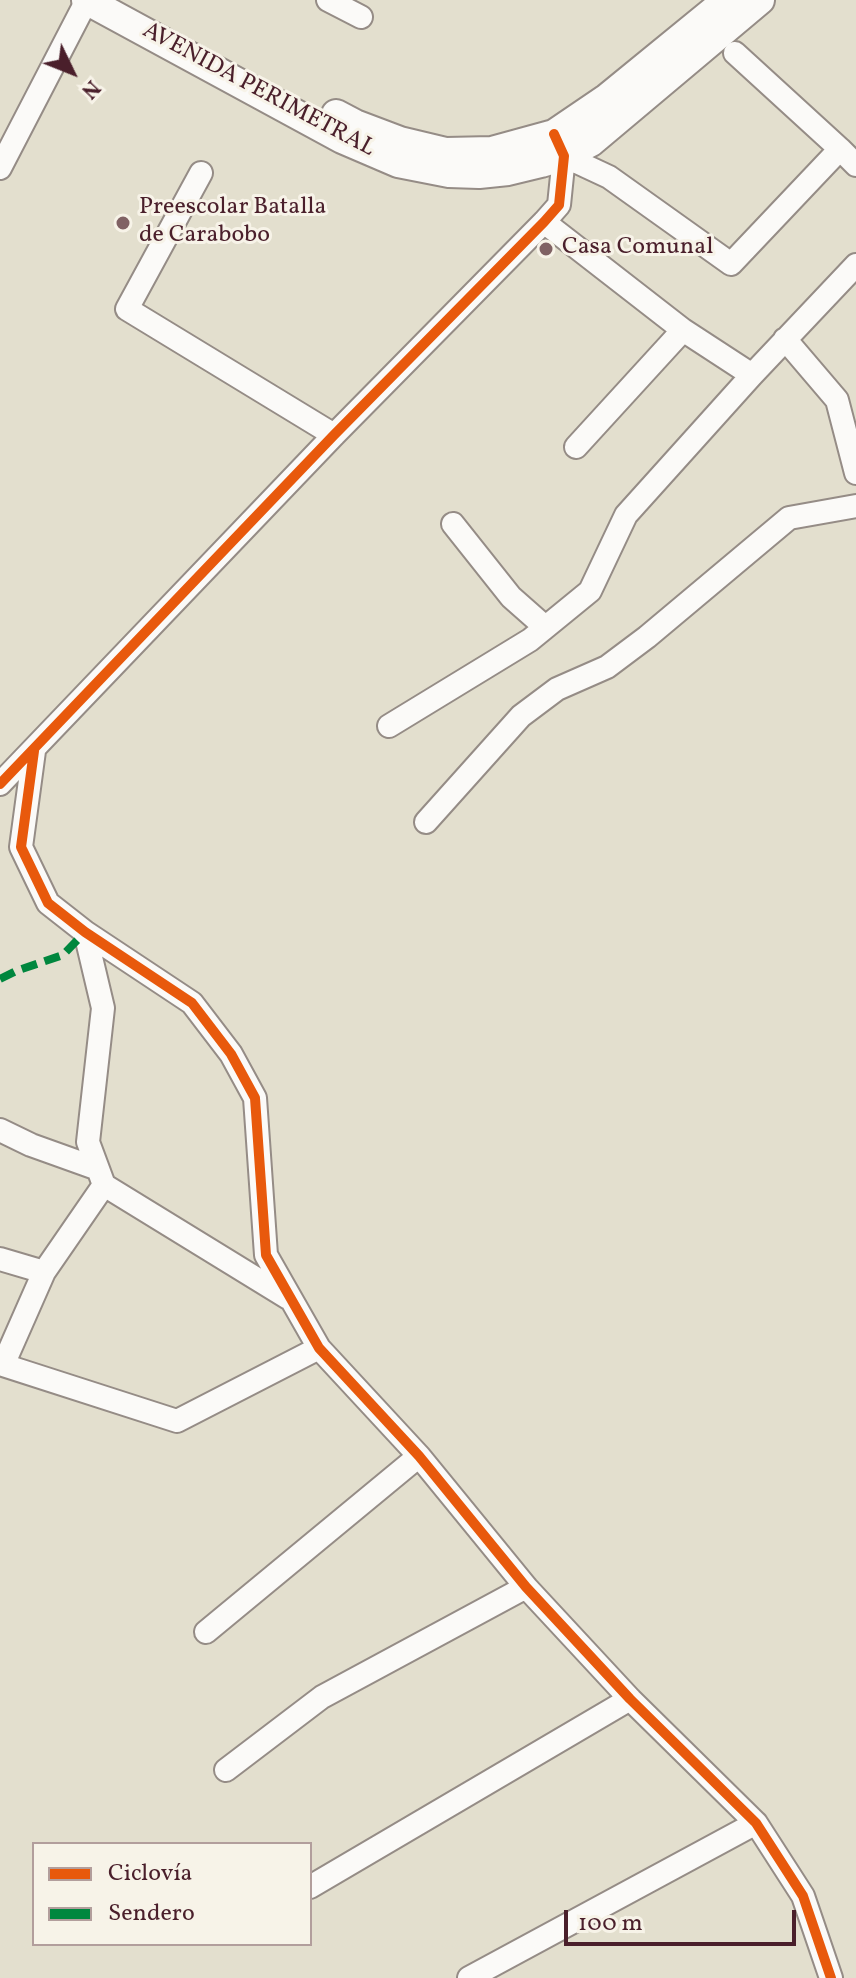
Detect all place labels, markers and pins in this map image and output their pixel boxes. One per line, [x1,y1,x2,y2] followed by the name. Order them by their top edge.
[139,195,326,251] place label: Preescolar Batalla de Carabobo
[114,214,132,232] marker: Preescolar Batalla de Carabobo
[562,235,713,263] place label: Casa Comunal
[537,240,555,258] marker: Casa Comunal

